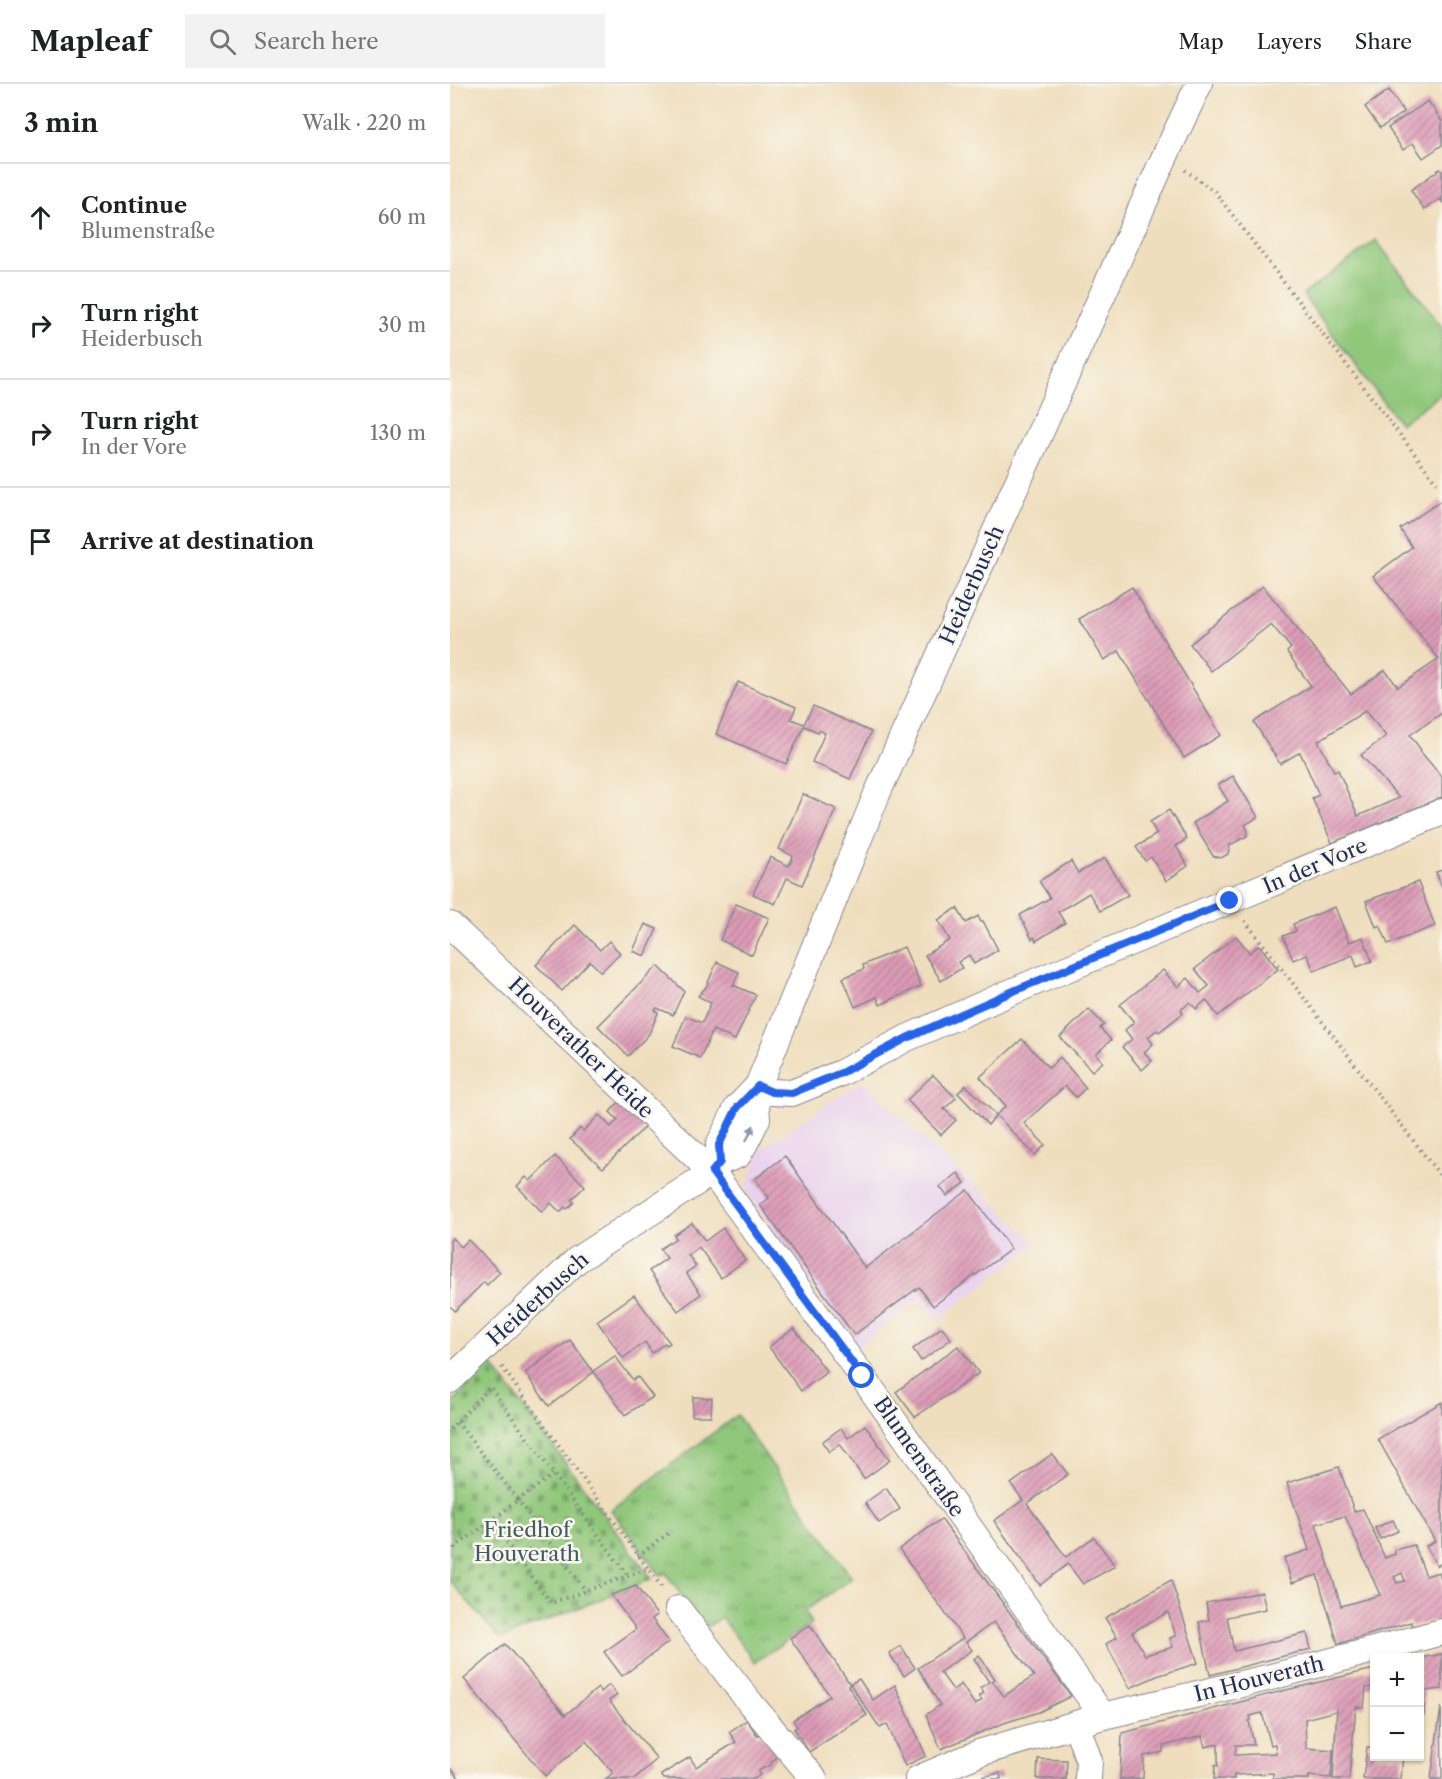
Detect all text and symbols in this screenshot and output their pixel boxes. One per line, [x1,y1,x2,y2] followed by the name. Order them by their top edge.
[185,14,605,68] search box
[30,24,149,58] text: Mapleaf
[206,25,239,58] icon: search
[254,28,379,55] text: Search here
[1179,29,1224,54] text: Map
[1257,29,1322,54] text: Layers
[1355,29,1412,54] text: Share
[24,107,98,139] text: 3 min
[302,111,426,135] text: Walk · 220 m
[81,192,187,219] text: Continue
[24,201,57,234] icon: ahead
[378,205,426,229] text: 60 m
[81,219,215,243] text: Blumenstraße
[81,300,199,327] text: Turn right
[24,309,57,342] icon: right
[378,313,426,337] text: 30 m
[81,327,203,351] text: Heiderbusch
[81,408,199,435] text: Turn right
[24,417,57,450] icon: right
[370,421,426,445] text: 130 m
[81,435,187,459] text: In der Vore
[934,521,1009,648] street label: Heiderbusch
[24,525,57,558] icon: arrive
[81,528,314,555] text: Arrive at destination
[1259,832,1371,899] street label: In der Vore
[1216,887,1242,913] route end
[504,972,659,1123] street label: Houverather Heide
[745,1125,755,1142] one-way arrow
[482,1247,594,1351] street label: Heiderbusch
[848,1362,874,1388] route start
[869,1392,970,1522] street label: Blumenstraße
[474,1517,580,1566] park label: Friedhof Houverath
[1191,1650,1326,1707] street label: In Houverath
[1370,1653,1424,1761] map controls
[1370,1653,1424,1707] button: +
[1370,1707,1424,1761] button: −

